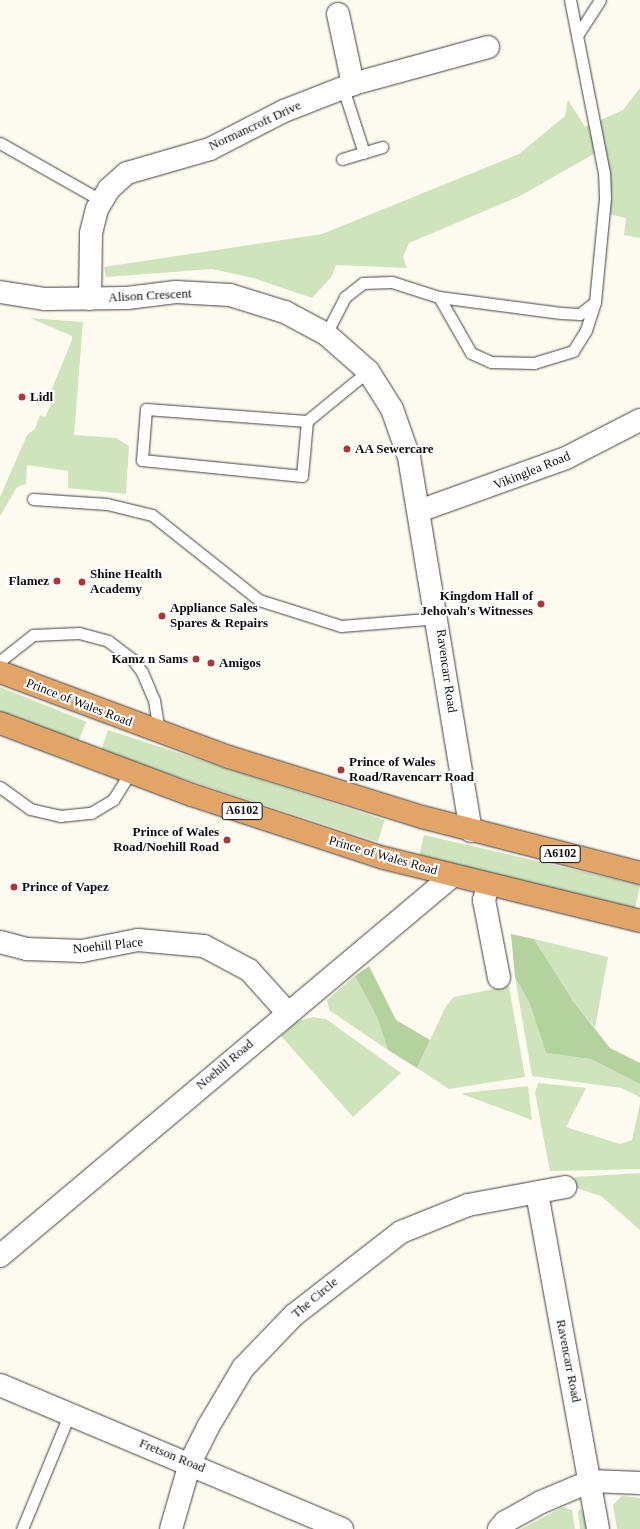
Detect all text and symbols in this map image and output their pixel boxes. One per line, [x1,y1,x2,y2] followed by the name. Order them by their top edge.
[206,98,304,154] street label: Normancroft Drive
[108,286,192,306] street label: Alison Crescent
[30,389,53,405] place label: Lidl
[17,392,27,402] marker: Lidl
[355,441,434,457] place label: AA Sewercare
[342,444,352,454] marker: AA Sewercare
[491,449,573,493] street label: Vikinglea Road
[90,567,162,598] place label: Shine Health Academy
[9,573,49,589] place label: Flamez
[52,576,62,586] marker: Flamez
[77,577,87,587] marker: Shine Health Academy
[420,589,533,620] place label: Kingdom Hall of Jehovah's Witnesses
[536,599,546,609] marker: Kingdom Hall of Jehovah's Witnesses
[170,601,268,632] place label: Appliance Sales Spares & Repairs
[157,611,167,621] marker: Appliance Sales Spares & Repairs
[432,628,460,714] street label: Ravencarr Road
[111,651,188,667] place label: Kamz n Sams
[191,654,201,664] marker: Kamz n Sams
[219,655,261,671] place label: Amigos
[206,658,216,668] marker: Amigos
[24,676,134,730] street label: Prince of Wales Road
[349,755,474,786] place label: Prince of Wales Road/Ravencarr Road
[336,765,346,775] marker: Prince of Wales Road/Ravencarr Road
[221,801,263,821] road number: A6102
[113,825,219,856] place label: Prince of Wales Road/Noehill Road
[327,833,439,879] street label: Prince of Wales Road
[222,835,232,845] marker: Prince of Wales Road/Noehill Road
[539,844,581,864] road number: A6102
[22,879,109,895] place label: Prince of Vapez
[9,882,19,892] marker: Prince of Vapez
[72,935,144,957] street label: Noehill Place
[193,1037,257,1093] street label: Noehill Road
[289,1274,341,1322] street label: The Circle
[552,1318,584,1404] street label: Ravencarr Road
[137,1436,207,1476] street label: Fretson Road

